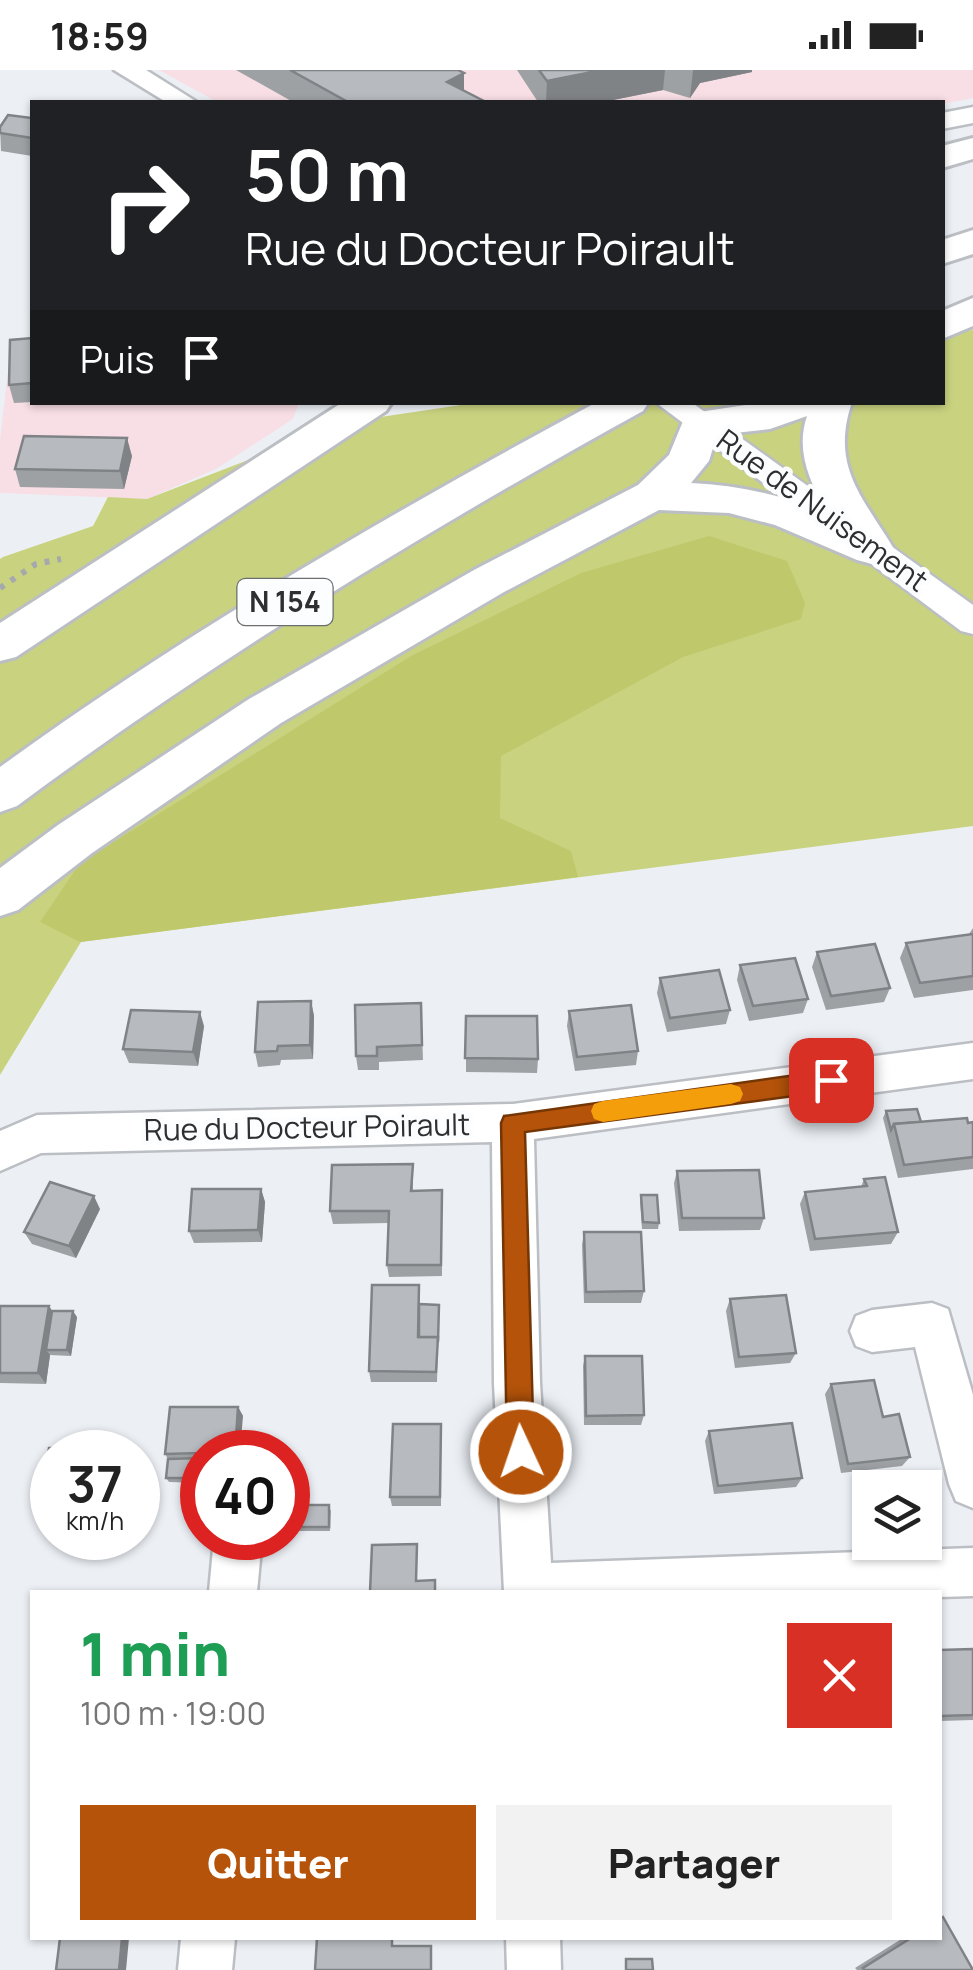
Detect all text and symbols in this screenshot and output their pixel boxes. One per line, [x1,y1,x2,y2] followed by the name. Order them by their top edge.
[50,9,149,61] text: 18:59
[245,126,409,222] text: 50 m
[80,140,210,270] icon: right
[245,217,735,279] text: Rue du Docteur Poirault
[174,330,229,385] icon: arrive
[80,332,154,384] text: Puis
[709,419,937,600] street label: Rue de Nuisement
[238,579,332,625] road number: N 154
[789,1038,874,1123] pin
[804,1053,859,1108] icon: arrive
[143,1103,471,1150] street label: Rue du Docteur Poirault
[469,1400,573,1504] position arrow
[180,1430,310,1560] speed limit sign: 40
[67,1449,123,1517] text: 37
[852,1470,942,1560] map controls
[852,1470,942,1560] button: layers
[66,1503,124,1538] text: km/h
[80,1612,230,1694] text: 1 min
[787,1623,892,1728] button: close
[80,1691,266,1735] text: 100 m · 19:00
[80,1805,476,1920] button: Quitter
[496,1805,892,1920] button: Partager

